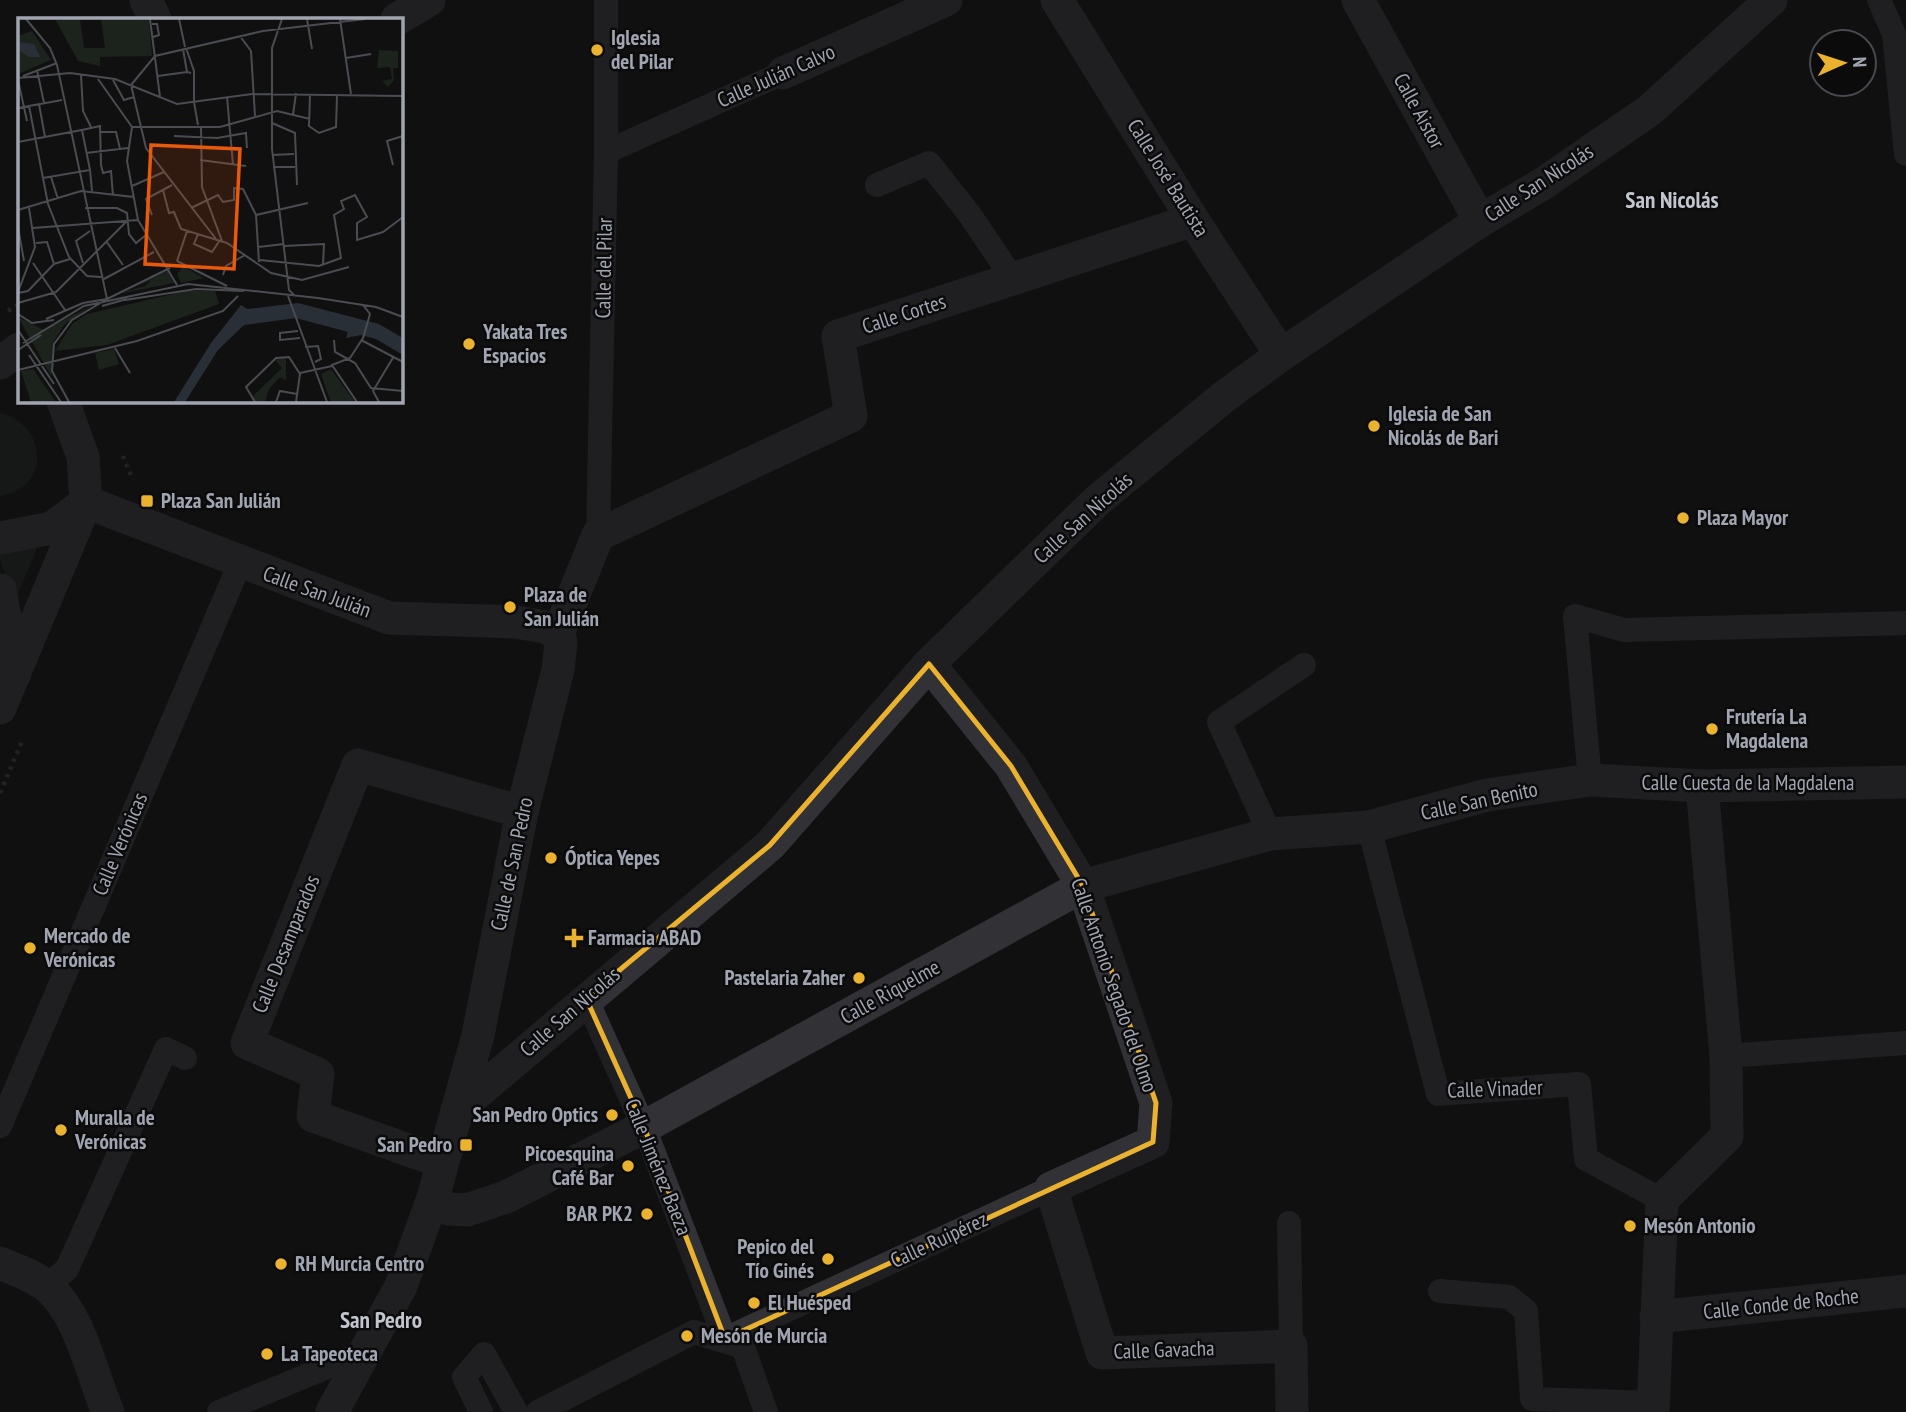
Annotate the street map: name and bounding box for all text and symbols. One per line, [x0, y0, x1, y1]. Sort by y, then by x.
inset map [18, 18, 402, 402]
place label: Iglesia del Pilar [611, 24, 674, 75]
north arrow [1808, 28, 1878, 98]
street label: Calle Julián Calvo [713, 38, 839, 114]
marker: Iglesia del Pilar [589, 42, 605, 58]
text: N [1848, 56, 1872, 68]
street label: Calle Aistor [1388, 68, 1451, 153]
street label: Calle José Bautista [1121, 114, 1215, 242]
street label: Calle San Nicolás [1479, 137, 1598, 228]
district label: San Nicolás [1625, 185, 1719, 214]
street label: Calle del Pilar [589, 217, 618, 319]
street label: Calle Cortes [859, 287, 949, 340]
place label: Yakata Tres Espacios [482, 318, 567, 369]
marker: Yakata Tres Espacios [461, 336, 477, 352]
place label: Iglesia de San Nicolás de Bari [1388, 400, 1498, 451]
marker: Iglesia de San Nicolás de Bari [1366, 418, 1382, 434]
street label: Calle San Nicolás [1027, 466, 1138, 569]
place label: Plaza San Julián [161, 487, 281, 514]
marker: Plaza San Julián [139, 493, 155, 509]
place label: Plaza Mayor [1697, 504, 1789, 531]
marker: Plaza Mayor [1675, 510, 1691, 526]
street label: Calle San Julián [259, 560, 375, 624]
place label: Plaza de San Julián [524, 581, 599, 632]
marker: Plaza de San Julián [502, 599, 518, 615]
place label: Frutería La Magdalena [1726, 703, 1808, 754]
marker: Frutería La Magdalena [1704, 721, 1720, 737]
street label: Calle Cuesta de la Magdalena [1641, 769, 1855, 796]
street label: Calle San Benito [1418, 775, 1540, 826]
street label: Calle Verónicas [86, 788, 153, 899]
street label: Calle de San Pedro [484, 795, 539, 933]
place label: Óptica Yepes [565, 844, 660, 871]
marker: Óptica Yepes [543, 850, 559, 866]
street label: Calle Desamparados [246, 871, 325, 1017]
street label: Calle Antonio Segado del Olmo [1065, 874, 1164, 1096]
place label: Mercado de Verónicas [43, 922, 130, 973]
place label: Farmacia ABAD [588, 924, 701, 951]
marker: Farmacia ABAD [566, 930, 582, 946]
marker: Mercado de Verónicas [22, 940, 38, 956]
street label: Calle Riquelme [835, 953, 944, 1030]
street label: Calle San Nicolás [514, 961, 625, 1063]
place label: Pastelaria Zaher [724, 964, 846, 991]
marker: Pastelaria Zaher [851, 970, 867, 986]
street label: Calle Vinader [1447, 1073, 1543, 1104]
street label: Calle Jiménez Baeza [619, 1095, 698, 1239]
place label: San Pedro Optics [473, 1101, 598, 1128]
place label: Muralla de Verónicas [74, 1104, 155, 1155]
marker: San Pedro Optics [604, 1107, 620, 1123]
marker: Muralla de Verónicas [53, 1122, 69, 1138]
place label: San Pedro [377, 1131, 452, 1158]
marker: San Pedro [458, 1137, 474, 1153]
place label: Picoesquina Café Bar [525, 1140, 615, 1191]
marker: Picoesquina Café Bar [620, 1158, 636, 1174]
place label: BAR PK2 [566, 1200, 633, 1227]
street label: Calle Ruipérez [886, 1205, 992, 1274]
marker: BAR PK2 [639, 1206, 655, 1222]
place label: Mesón Antonio [1644, 1212, 1756, 1239]
marker: Mesón Antonio [1622, 1218, 1638, 1234]
place label: Pepico del Tío Ginés [737, 1233, 815, 1284]
place label: RH Murcia Centro [295, 1250, 424, 1277]
marker: Pepico del Tío Ginés [820, 1251, 836, 1267]
marker: RH Murcia Centro [273, 1256, 289, 1272]
street label: Calle Conde de Roche [1702, 1282, 1860, 1325]
place label: El Huésped [768, 1289, 851, 1316]
marker: El Huésped [746, 1295, 762, 1311]
district label: San Pedro [340, 1305, 422, 1334]
place label: Mesón de Murcia [701, 1322, 828, 1349]
marker: Mesón de Murcia [679, 1328, 695, 1344]
street label: Calle Gavacha [1113, 1334, 1215, 1365]
place label: La Tapeoteca [281, 1340, 378, 1367]
marker: La Tapeoteca [259, 1346, 275, 1362]

